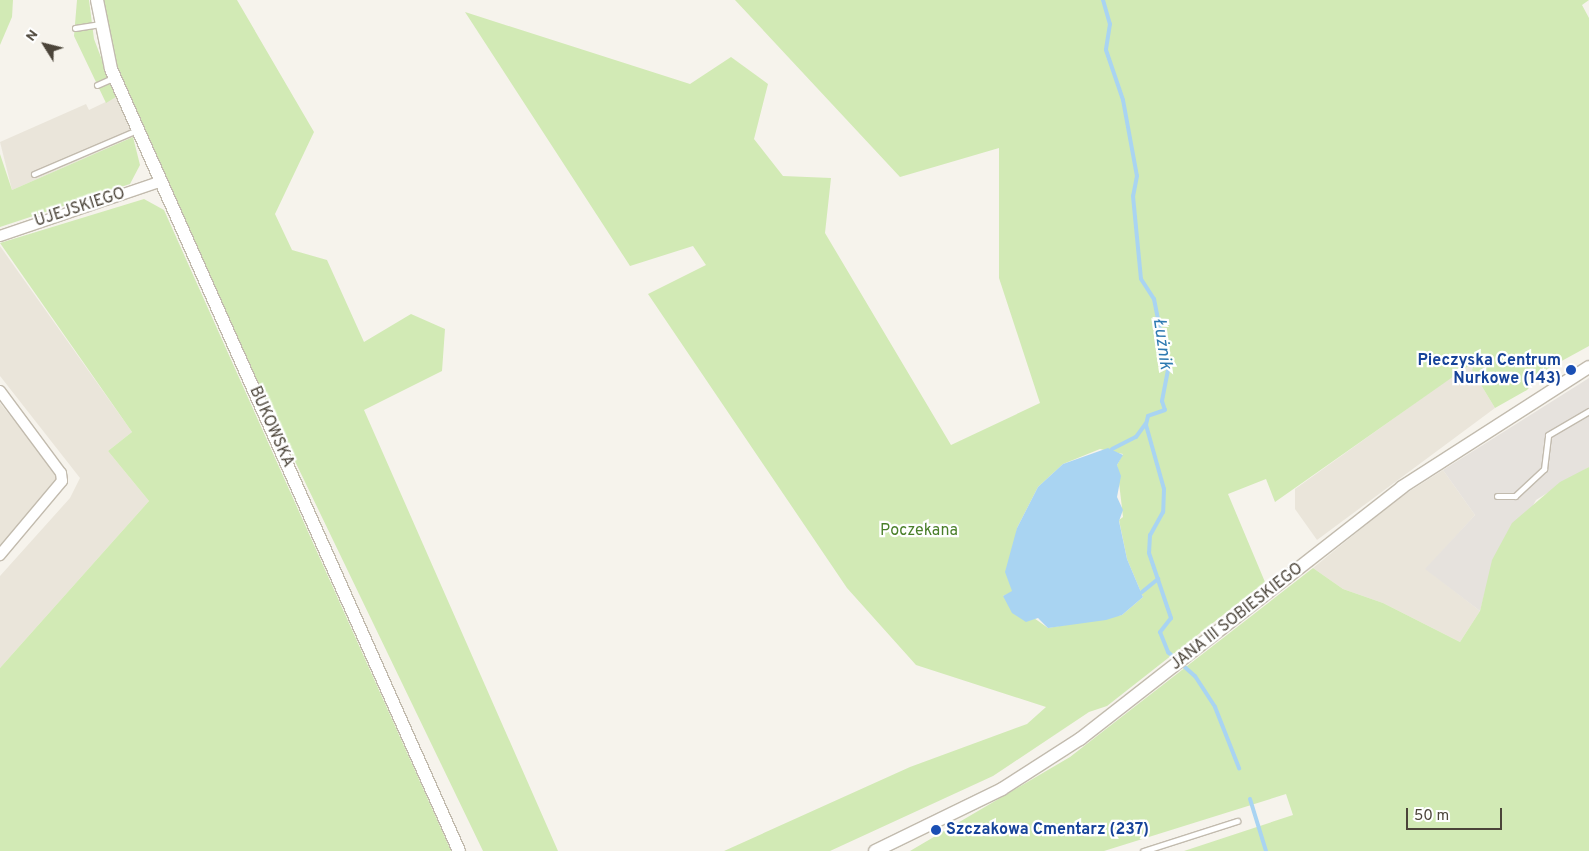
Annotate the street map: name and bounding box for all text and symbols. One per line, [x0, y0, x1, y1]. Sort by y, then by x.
north arrow [20, 20, 70, 70]
text: N [23, 27, 42, 45]
street label: UJEJSKIEGO [32, 184, 128, 232]
water label: Łużnik [1147, 317, 1175, 371]
place label: Pieczyska Centrum Nurkowe (143) [1418, 351, 1561, 389]
marker: Pieczyska Centrum Nurkowe (143) [1565, 364, 1577, 376]
street label: BUKOWSKA [245, 384, 297, 470]
park label: Poczekana [880, 521, 958, 541]
street label: JANA III SOBIESKIEGO [1167, 559, 1307, 675]
scale bar [1409, 798, 1505, 830]
text: 50 m [1414, 807, 1449, 826]
place label: Szczakowa Cmentarz (237) [946, 820, 1149, 840]
marker: Szczakowa Cmentarz (237) [930, 824, 942, 836]

